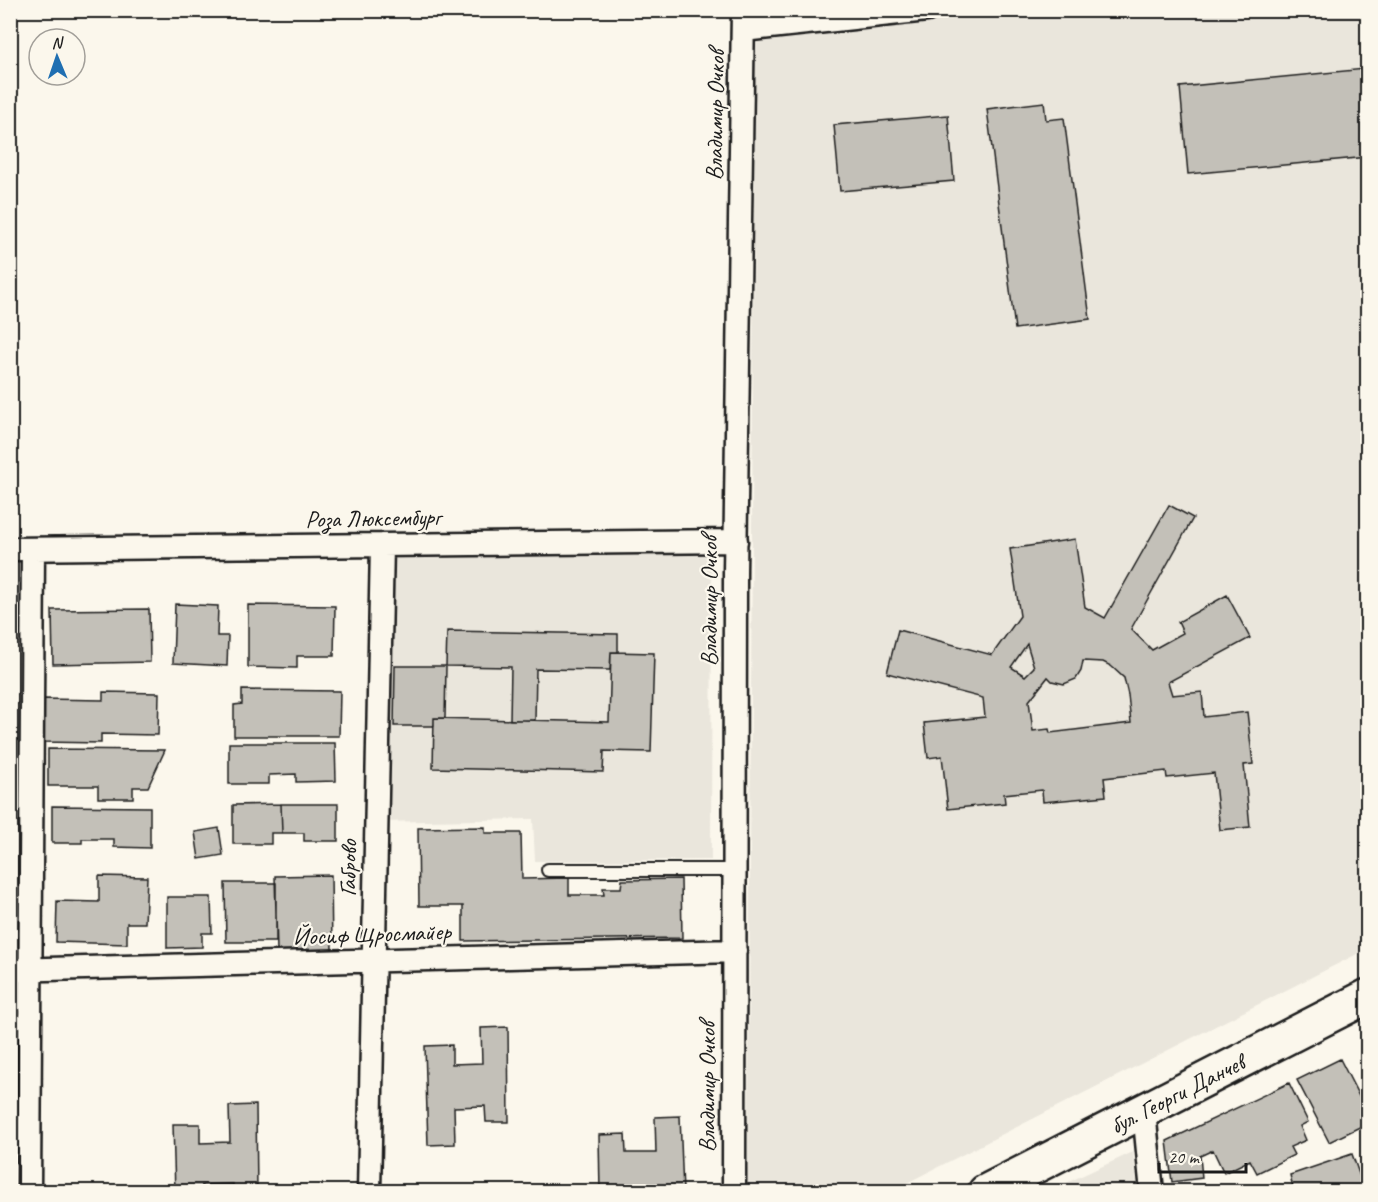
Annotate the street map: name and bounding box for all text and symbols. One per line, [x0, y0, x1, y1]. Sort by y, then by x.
north arrow [27, 27, 87, 87]
text: N [51, 33, 65, 53]
street label: Владимир Очков [699, 44, 731, 181]
street label: Роза Люксембург [305, 502, 444, 535]
street label: Владимир Очков [694, 530, 724, 666]
street label: Габрово [333, 838, 364, 897]
street label: Йосиф Щросмайер [292, 916, 453, 952]
street label: Владимир Очков [692, 1016, 722, 1152]
street label: бул. Георги Данчев [1105, 1045, 1253, 1141]
scale bar [1159, 1136, 1246, 1174]
text: 20 m [1168, 1146, 1201, 1168]

